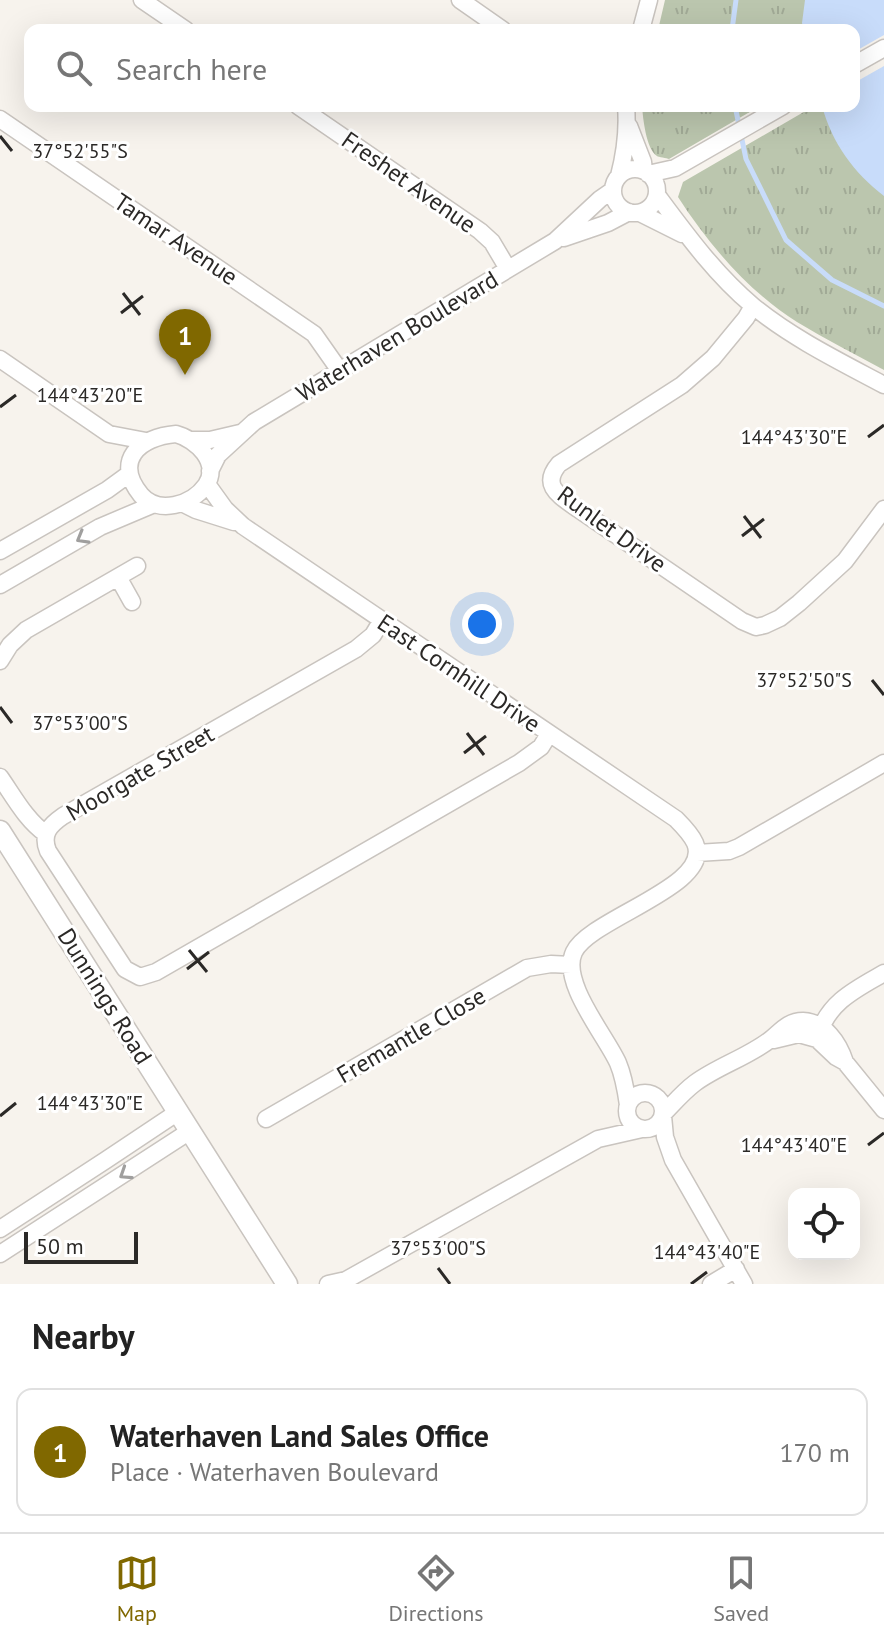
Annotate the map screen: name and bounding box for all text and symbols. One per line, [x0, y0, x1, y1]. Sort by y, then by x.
search box [24, 24, 860, 112]
icon: search [52, 46, 96, 90]
text: Search here [116, 49, 267, 88]
street label: Freshet Avenue [336, 124, 482, 240]
text: 37°52'55"S [32, 138, 128, 164]
street label: Tamar Avenue [108, 186, 244, 292]
street label: Waterhaven Boulevard [290, 263, 504, 409]
pin: 1 [159, 309, 211, 375]
text: 144°43'20"E [37, 382, 143, 408]
text: 144°43'30"E [741, 424, 847, 450]
street label: Runlet Drive [551, 479, 673, 579]
one-way arrow [76, 528, 91, 544]
your location [462, 604, 502, 644]
street label: East Cornhill Drive [371, 607, 547, 739]
text: 37°52'50"S [756, 667, 852, 693]
text: 37°53'00"S [32, 710, 128, 736]
street label: Moorgate Street [61, 718, 219, 828]
street label: Dunnings Road [51, 922, 159, 1070]
street label: Fremantle Close [331, 980, 491, 1090]
text: 144°43'30"E [37, 1090, 143, 1116]
text: 144°43'40"E [741, 1132, 847, 1158]
one-way arrow [119, 1164, 133, 1179]
map controls [788, 1188, 860, 1260]
button: locate [788, 1188, 860, 1260]
scale bar [24, 1228, 138, 1264]
text: 50 m [36, 1232, 84, 1260]
text: 37°53'00"S [390, 1235, 486, 1261]
text: 144°43'40"E [654, 1239, 760, 1265]
text: Nearby [32, 1314, 134, 1358]
text: Waterhaven Land Sales Office [110, 1416, 489, 1455]
text: 1 [53, 1436, 67, 1469]
text: 170 m [779, 1436, 850, 1469]
text: Place · Waterhaven Boulevard [110, 1455, 439, 1488]
tab: Map [115, 1551, 159, 1627]
tab: Directions [388, 1551, 484, 1627]
tab: Saved [713, 1551, 769, 1627]

